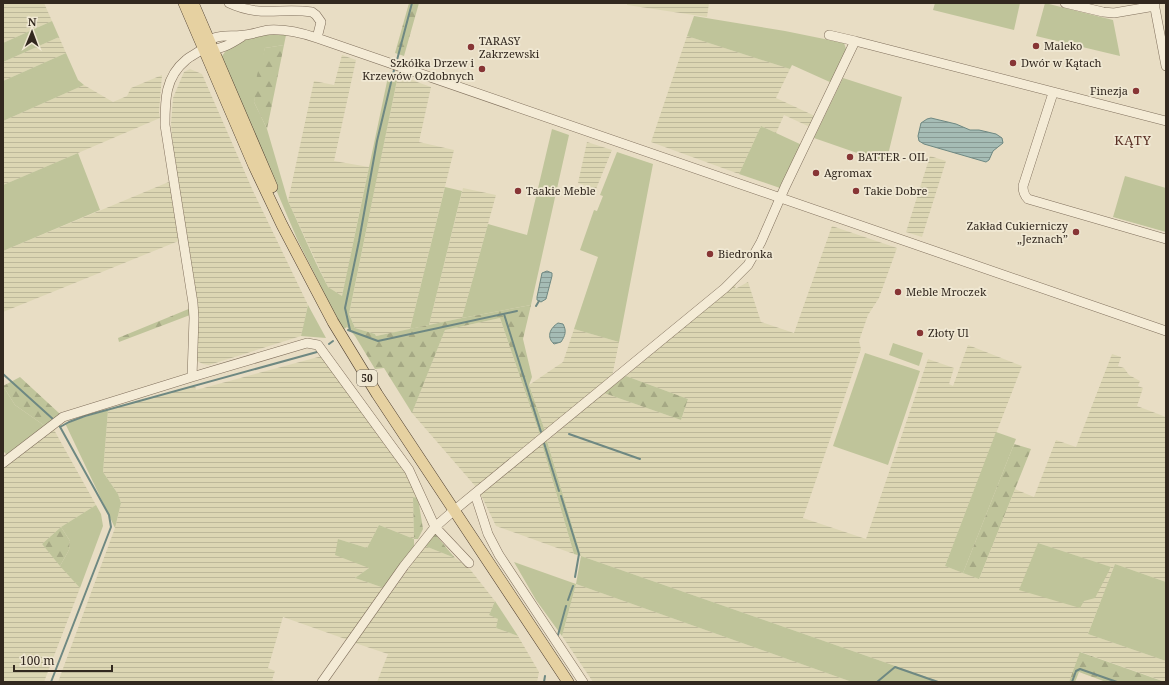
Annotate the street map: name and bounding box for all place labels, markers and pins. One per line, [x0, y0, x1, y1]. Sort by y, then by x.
place label: TARASY Zakrzewski [479, 33, 540, 61]
place label: Maleko [1044, 38, 1082, 53]
marker: Maleko [1031, 41, 1041, 51]
marker: TARASY Zakrzewski [466, 42, 476, 52]
place label: Szkółka Drzew i Krzewów Ozdobnych [362, 55, 474, 83]
place label: Dwór w Kątach [1021, 55, 1102, 70]
marker: Dwór w Kątach [1008, 58, 1018, 68]
marker: Szkółka Drzew i Krzewów Ozdobnych [477, 64, 487, 74]
place label: Finezja [1090, 83, 1128, 98]
marker: Finezja [1131, 86, 1141, 96]
place label: BATTER - OIL [858, 149, 928, 164]
marker: BATTER - OIL [845, 152, 855, 162]
place label: Agromax [824, 165, 873, 180]
marker: Agromax [811, 168, 821, 178]
place label: Taakie Meble [526, 183, 596, 198]
place label: Takie Dobre [864, 183, 928, 198]
marker: Taakie Meble [513, 186, 523, 196]
marker: Takie Dobre [851, 186, 861, 196]
place label: Zakład Cukierniczy „Jeznach” [967, 218, 1069, 246]
marker: Zakład Cukierniczy „Jeznach” [1071, 227, 1081, 237]
place label: Biedronka [718, 246, 773, 261]
marker: Biedronka [705, 249, 715, 259]
place label: Meble Mroczek [906, 284, 987, 299]
marker: Meble Mroczek [893, 287, 903, 297]
place label: Złoty Ul [928, 325, 969, 340]
marker: Złoty Ul [915, 328, 925, 338]

